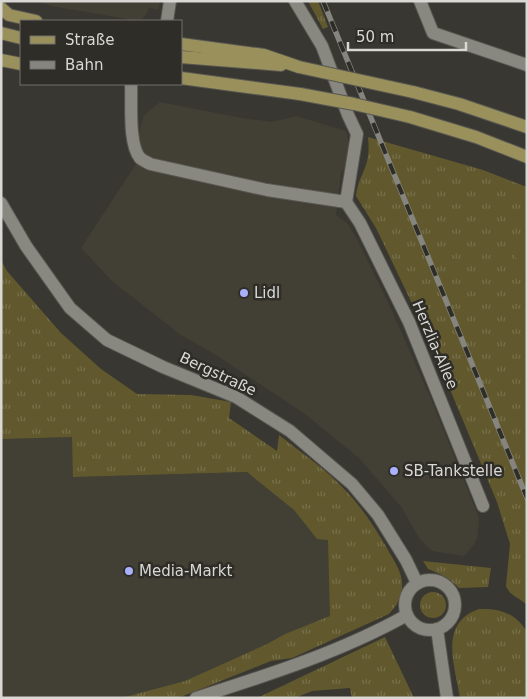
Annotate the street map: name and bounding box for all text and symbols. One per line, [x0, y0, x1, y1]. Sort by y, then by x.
legend [20, 20, 182, 85]
scale bar [348, 20, 466, 52]
text: 50 m [356, 28, 394, 46]
text: Straße [65, 31, 114, 49]
text: Bahn [65, 56, 104, 74]
place label: Lidl [254, 284, 280, 302]
marker: Lidl [238, 287, 250, 299]
street label: Herzlia-Allee [408, 298, 462, 392]
street label: Bergstraße [177, 348, 259, 400]
place label: SB-Tankstelle [404, 462, 502, 480]
marker: SB-Tankstelle [388, 465, 400, 477]
place label: Media-Markt [139, 562, 232, 580]
marker: Media-Markt [123, 565, 135, 577]

